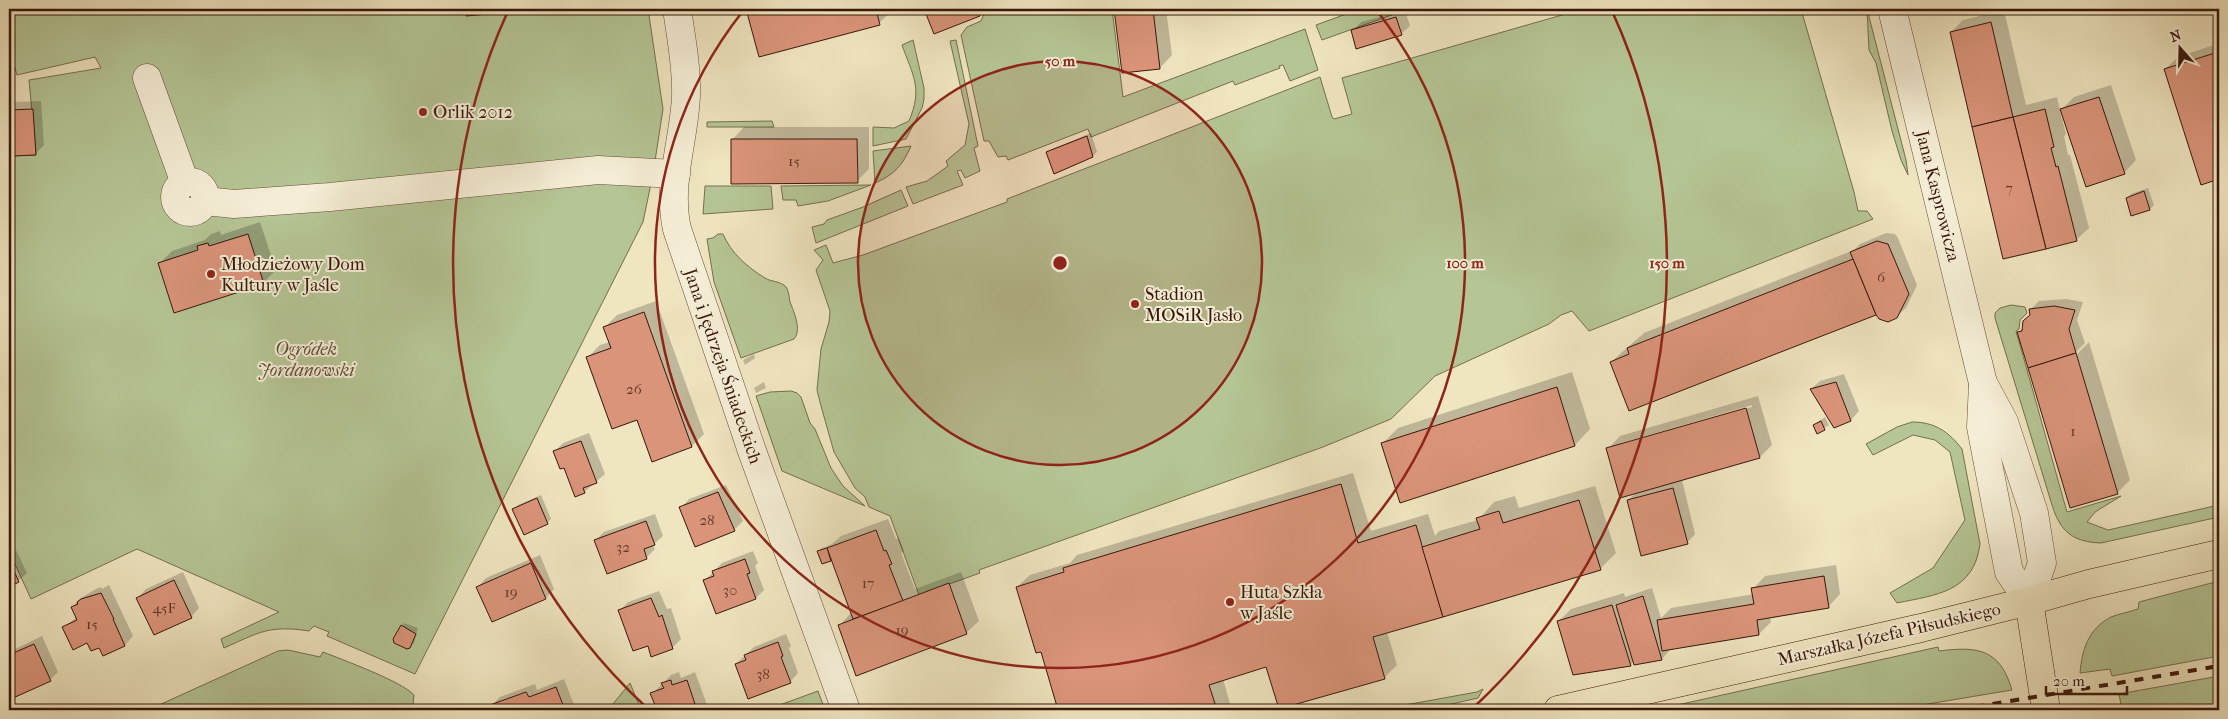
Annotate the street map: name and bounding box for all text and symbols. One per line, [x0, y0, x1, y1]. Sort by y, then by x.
north arrow [2156, 22, 2206, 72]
text: N [2168, 26, 2184, 46]
text: 50 m [1045, 52, 1076, 70]
place label: Orlik 2012 [433, 102, 513, 123]
marker: Orlik 2012 [417, 106, 429, 118]
street label: Jana Kasprowicza [1911, 126, 1964, 265]
house number: 15 [788, 152, 800, 170]
house number: 7 [2005, 179, 2013, 197]
place label: Młodzieżowy Dom Kultury w Jaśle [221, 254, 365, 296]
centre of rings [1051, 254, 1069, 272]
text: 100 m [1446, 254, 1484, 272]
text: 150 m [1649, 254, 1685, 272]
street label: Jana i Jędrzeja Śniadeckich [679, 263, 767, 467]
marker: Młodzieżowy Dom Kultury w Jaśle [205, 268, 217, 280]
house number: 6 [1877, 268, 1886, 286]
place label: Stadion MOSiR Jasło [1145, 284, 1242, 326]
marker: Stadion MOSiR Jasło [1129, 298, 1141, 310]
park label: Ogródek Jordanowski [258, 339, 356, 381]
house number: 26 [626, 380, 643, 398]
house number: 1 [2070, 422, 2076, 440]
house number: 28 [699, 511, 715, 529]
house number: 32 [616, 538, 630, 556]
house number: 17 [862, 574, 874, 592]
house number: 30 [723, 581, 737, 599]
place label: Huta Szkła w Jaśle [1239, 582, 1323, 624]
house number: 19 [504, 583, 518, 601]
marker: Huta Szkła w Jaśle [1224, 596, 1236, 608]
house number: 45F [153, 599, 176, 617]
street label: Marszałka Józefa Piłsudskiego [1775, 599, 2003, 670]
house number: 15 [86, 615, 98, 633]
house number: 19 [895, 621, 909, 639]
scale bar [2046, 664, 2127, 696]
house number: 38 [756, 665, 770, 683]
text: 20 m [2053, 672, 2085, 690]

